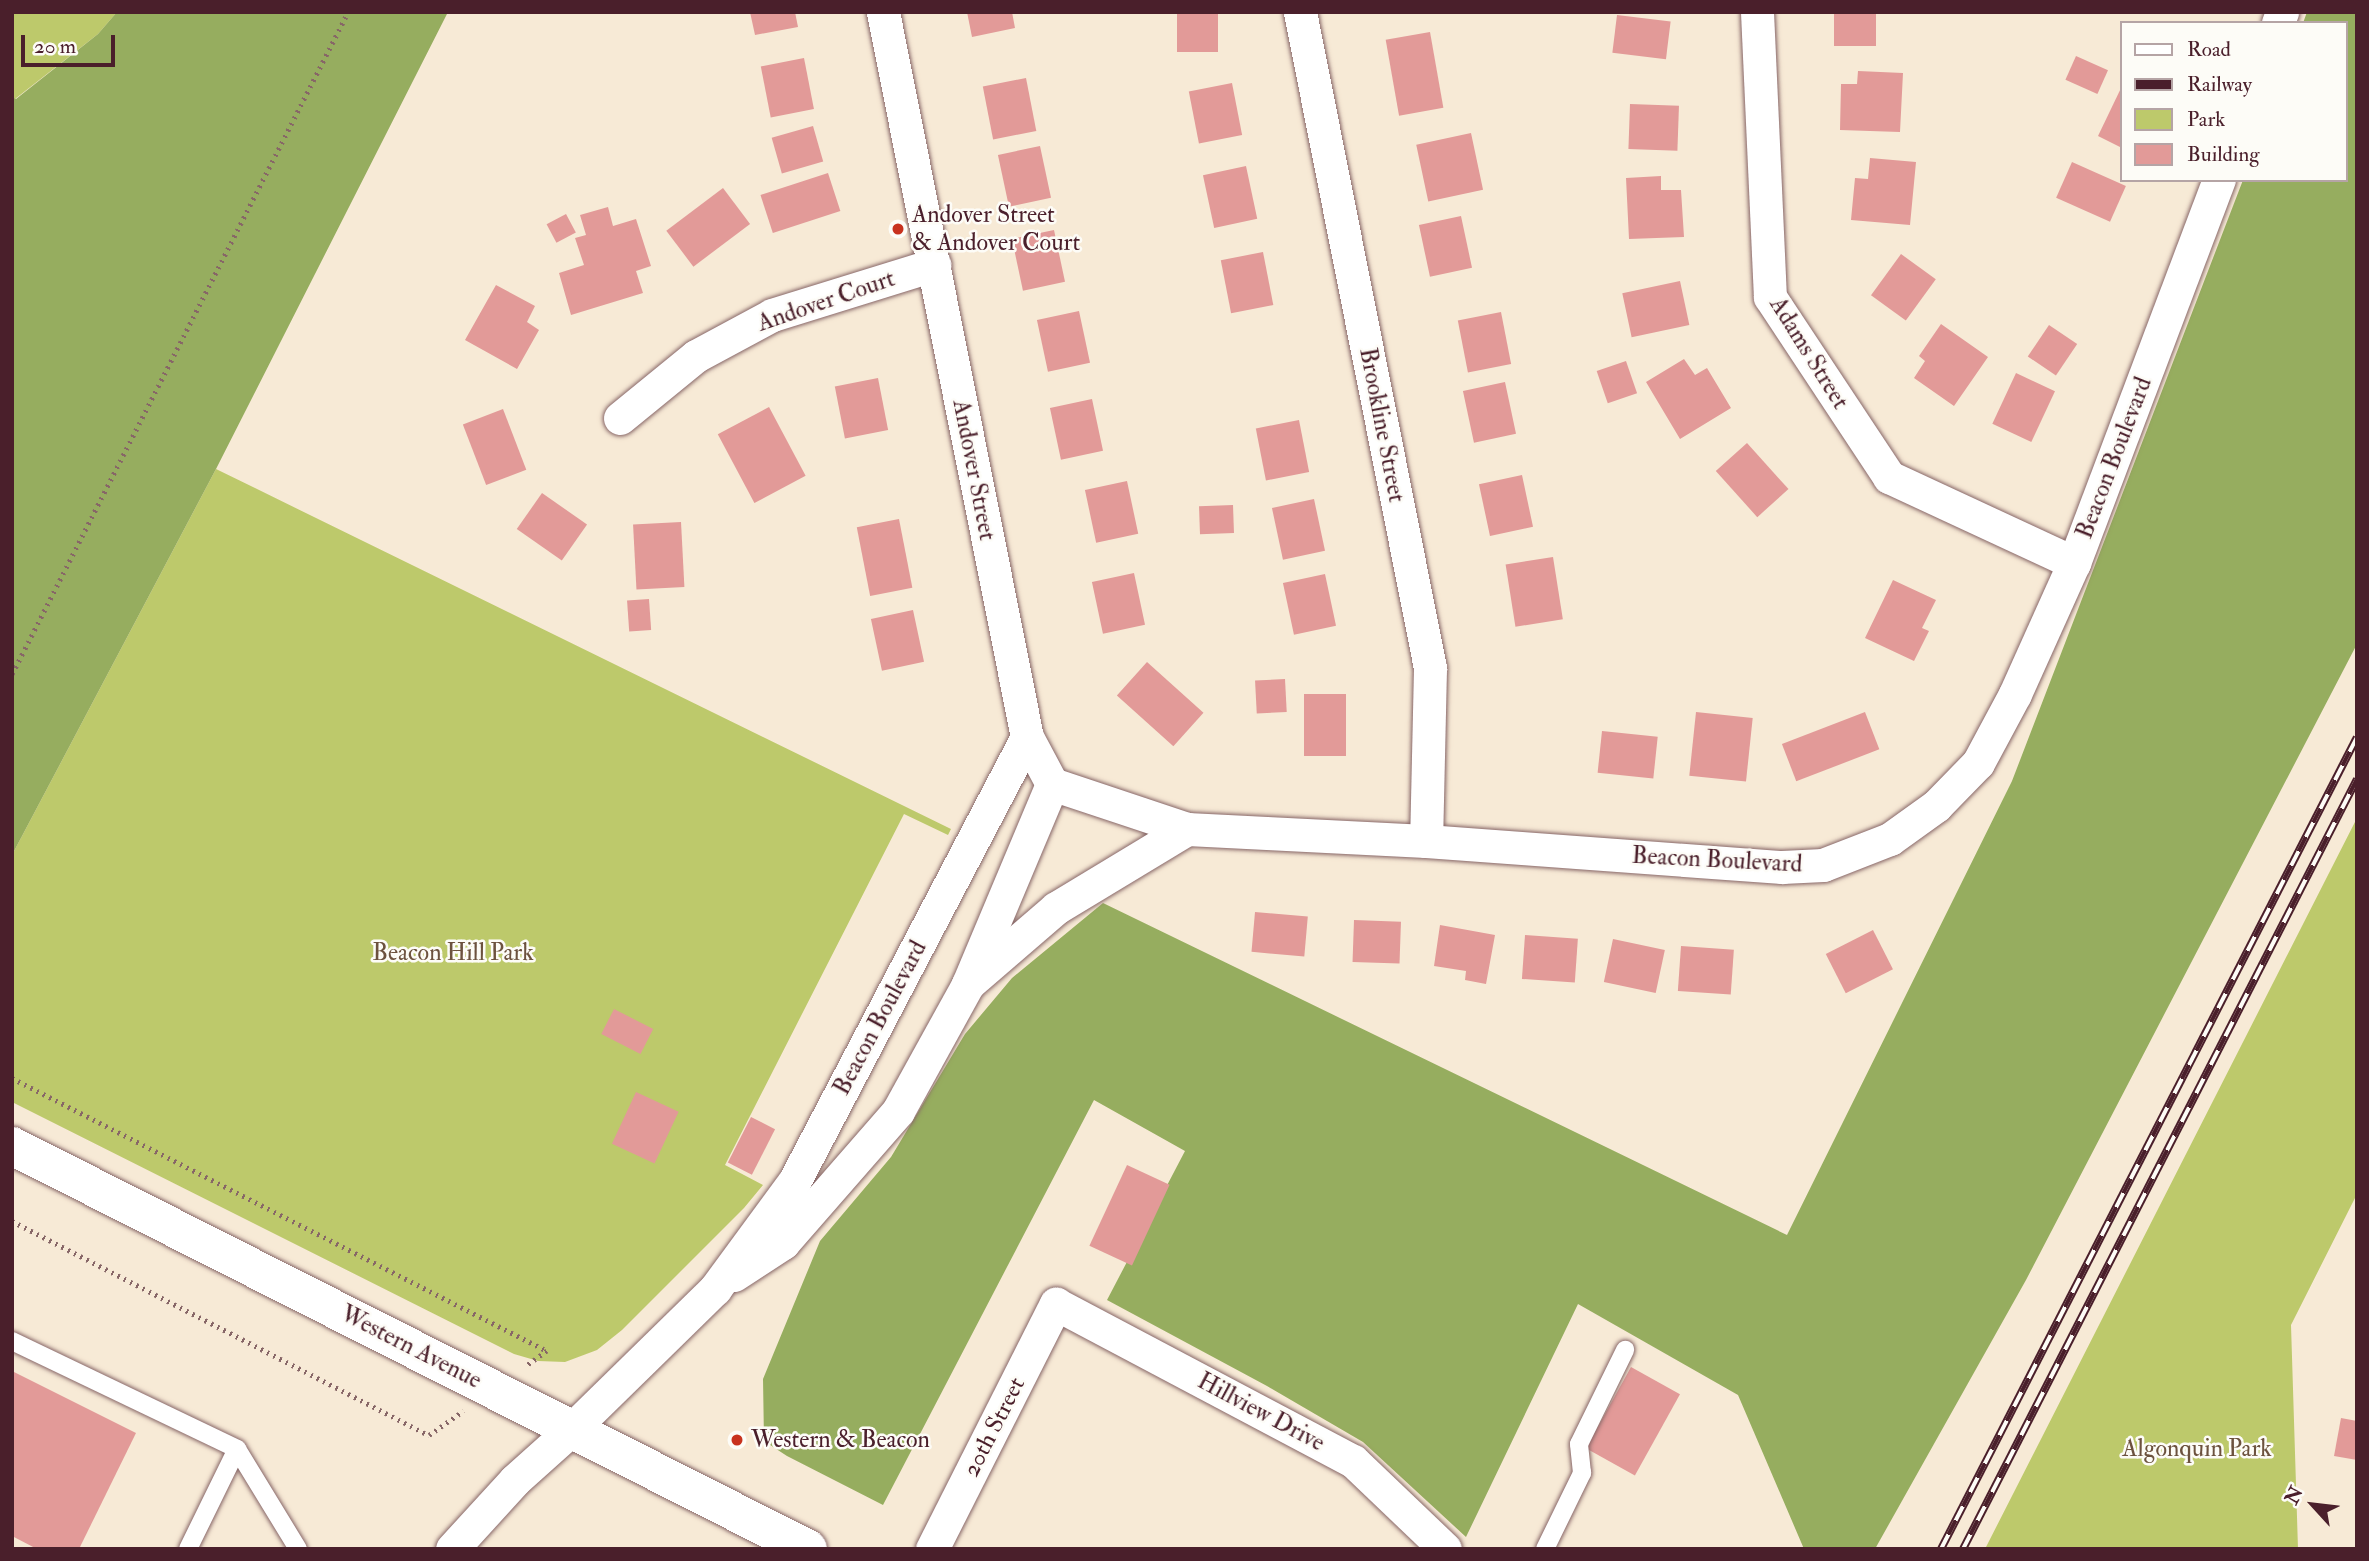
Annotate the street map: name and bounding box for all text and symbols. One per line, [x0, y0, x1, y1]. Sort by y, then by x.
scale bar [24, 21, 119, 65]
legend [2120, 21, 2348, 182]
text: 20 m [34, 33, 76, 60]
text: Road [2187, 36, 2231, 63]
text: Railway [2187, 71, 2252, 98]
text: Park [2187, 106, 2225, 133]
text: Building [2187, 141, 2260, 168]
place label: Andover Street & Andover Court [912, 201, 1080, 257]
marker: Andover Street & Andover Court [890, 221, 906, 237]
street label: Andover Court [754, 264, 898, 338]
street label: Adams Street [1763, 292, 1855, 414]
street label: Brookline Street [1353, 345, 1411, 505]
street label: Beacon Boulevard [2070, 373, 2158, 543]
street label: Andover Street [946, 397, 1002, 543]
street label: Beacon Boulevard [1631, 841, 1803, 879]
street label: Beacon Boulevard [827, 936, 933, 1100]
park label: Beacon Hill Park [372, 939, 534, 967]
street label: Western Avenue [336, 1299, 486, 1395]
street label: Hillview Drive [1193, 1366, 1329, 1458]
street label: 20th Street [957, 1372, 1031, 1482]
place label: Western & Beacon [751, 1426, 930, 1454]
marker: Western & Beacon [729, 1432, 745, 1448]
park label: Algonquin Park [2122, 1435, 2272, 1463]
north arrow [2278, 1470, 2348, 1540]
text: N [2280, 1482, 2309, 1509]

